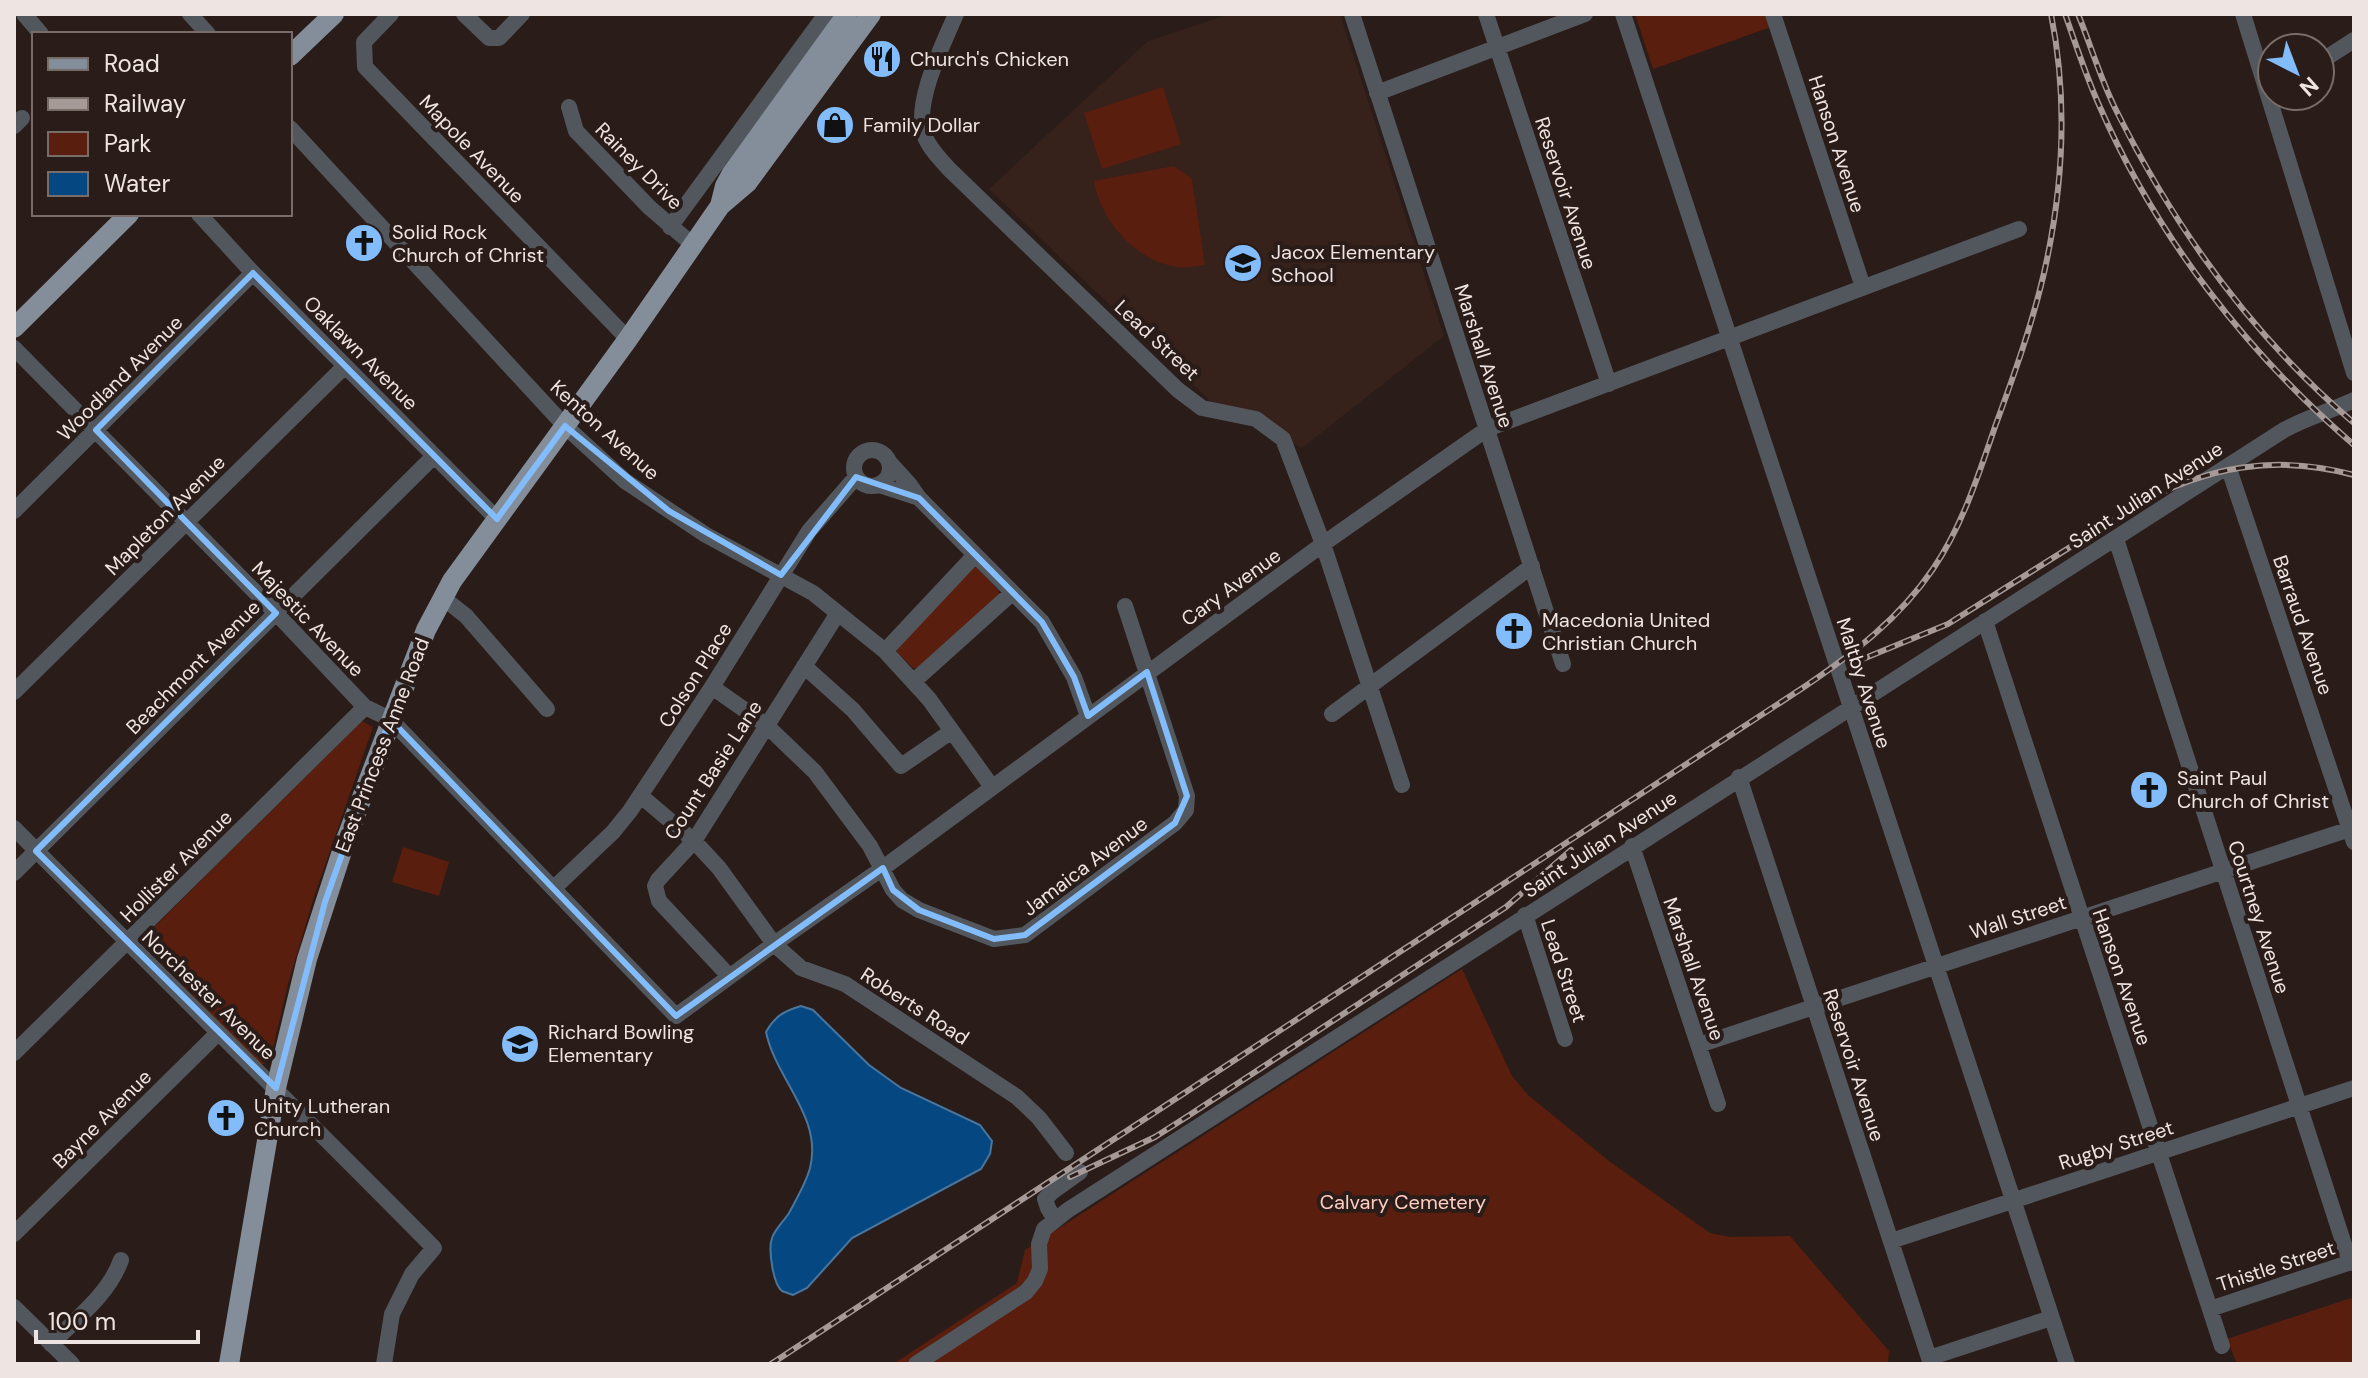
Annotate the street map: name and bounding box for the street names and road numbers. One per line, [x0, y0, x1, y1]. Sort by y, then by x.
street label: Hanson Avenue [1803, 72, 1871, 216]
street label: Mapole Avenue [414, 89, 530, 209]
street label: Reservoir Avenue [1529, 113, 1603, 273]
street label: Rainey Drive [590, 117, 688, 215]
street label: Marshall Avenue [1449, 281, 1519, 431]
street label: Oaklawn Avenue [298, 290, 424, 416]
street label: Lead Street [1109, 294, 1205, 386]
street label: Woodland Avenue [52, 310, 188, 446]
street label: Kenton Avenue [545, 374, 665, 486]
street label: Saint Julian Avenue [2064, 436, 2228, 554]
street label: Mapleton Avenue [99, 449, 231, 581]
street label: Cary Avenue [1176, 542, 1286, 632]
street label: Barraud Avenue [2267, 552, 2339, 698]
street label: Majestic Avenue [246, 556, 370, 682]
street label: Beachmont Avenue [120, 594, 266, 740]
street label: Maltby Avenue [1831, 614, 1897, 752]
street label: Colson Place [652, 618, 738, 732]
street label: East Princess Anne Road [329, 634, 435, 856]
street label: Count Basie Lane [658, 695, 768, 845]
street label: Saint Julian Avenue [1518, 785, 1682, 903]
street label: Hollister Avenue [114, 804, 238, 928]
street label: Jamaica Avenue [1017, 810, 1153, 922]
street label: Courtney Avenue [2222, 837, 2296, 997]
street label: Wall Street [1966, 889, 2070, 945]
street label: Marshall Avenue [1657, 894, 1731, 1044]
street label: Hanson Avenue [2086, 905, 2158, 1049]
street label: Lead Street [1535, 916, 1593, 1026]
street label: Norchester Avenue [137, 924, 281, 1066]
street label: Roberts Road [856, 961, 974, 1051]
street label: Reservoir Avenue [1817, 985, 1891, 1145]
street label: Bayne Avenue [47, 1064, 157, 1174]
street label: Rugby Street [2055, 1114, 2177, 1176]
street label: Thistle Street [2214, 1235, 2339, 1297]

